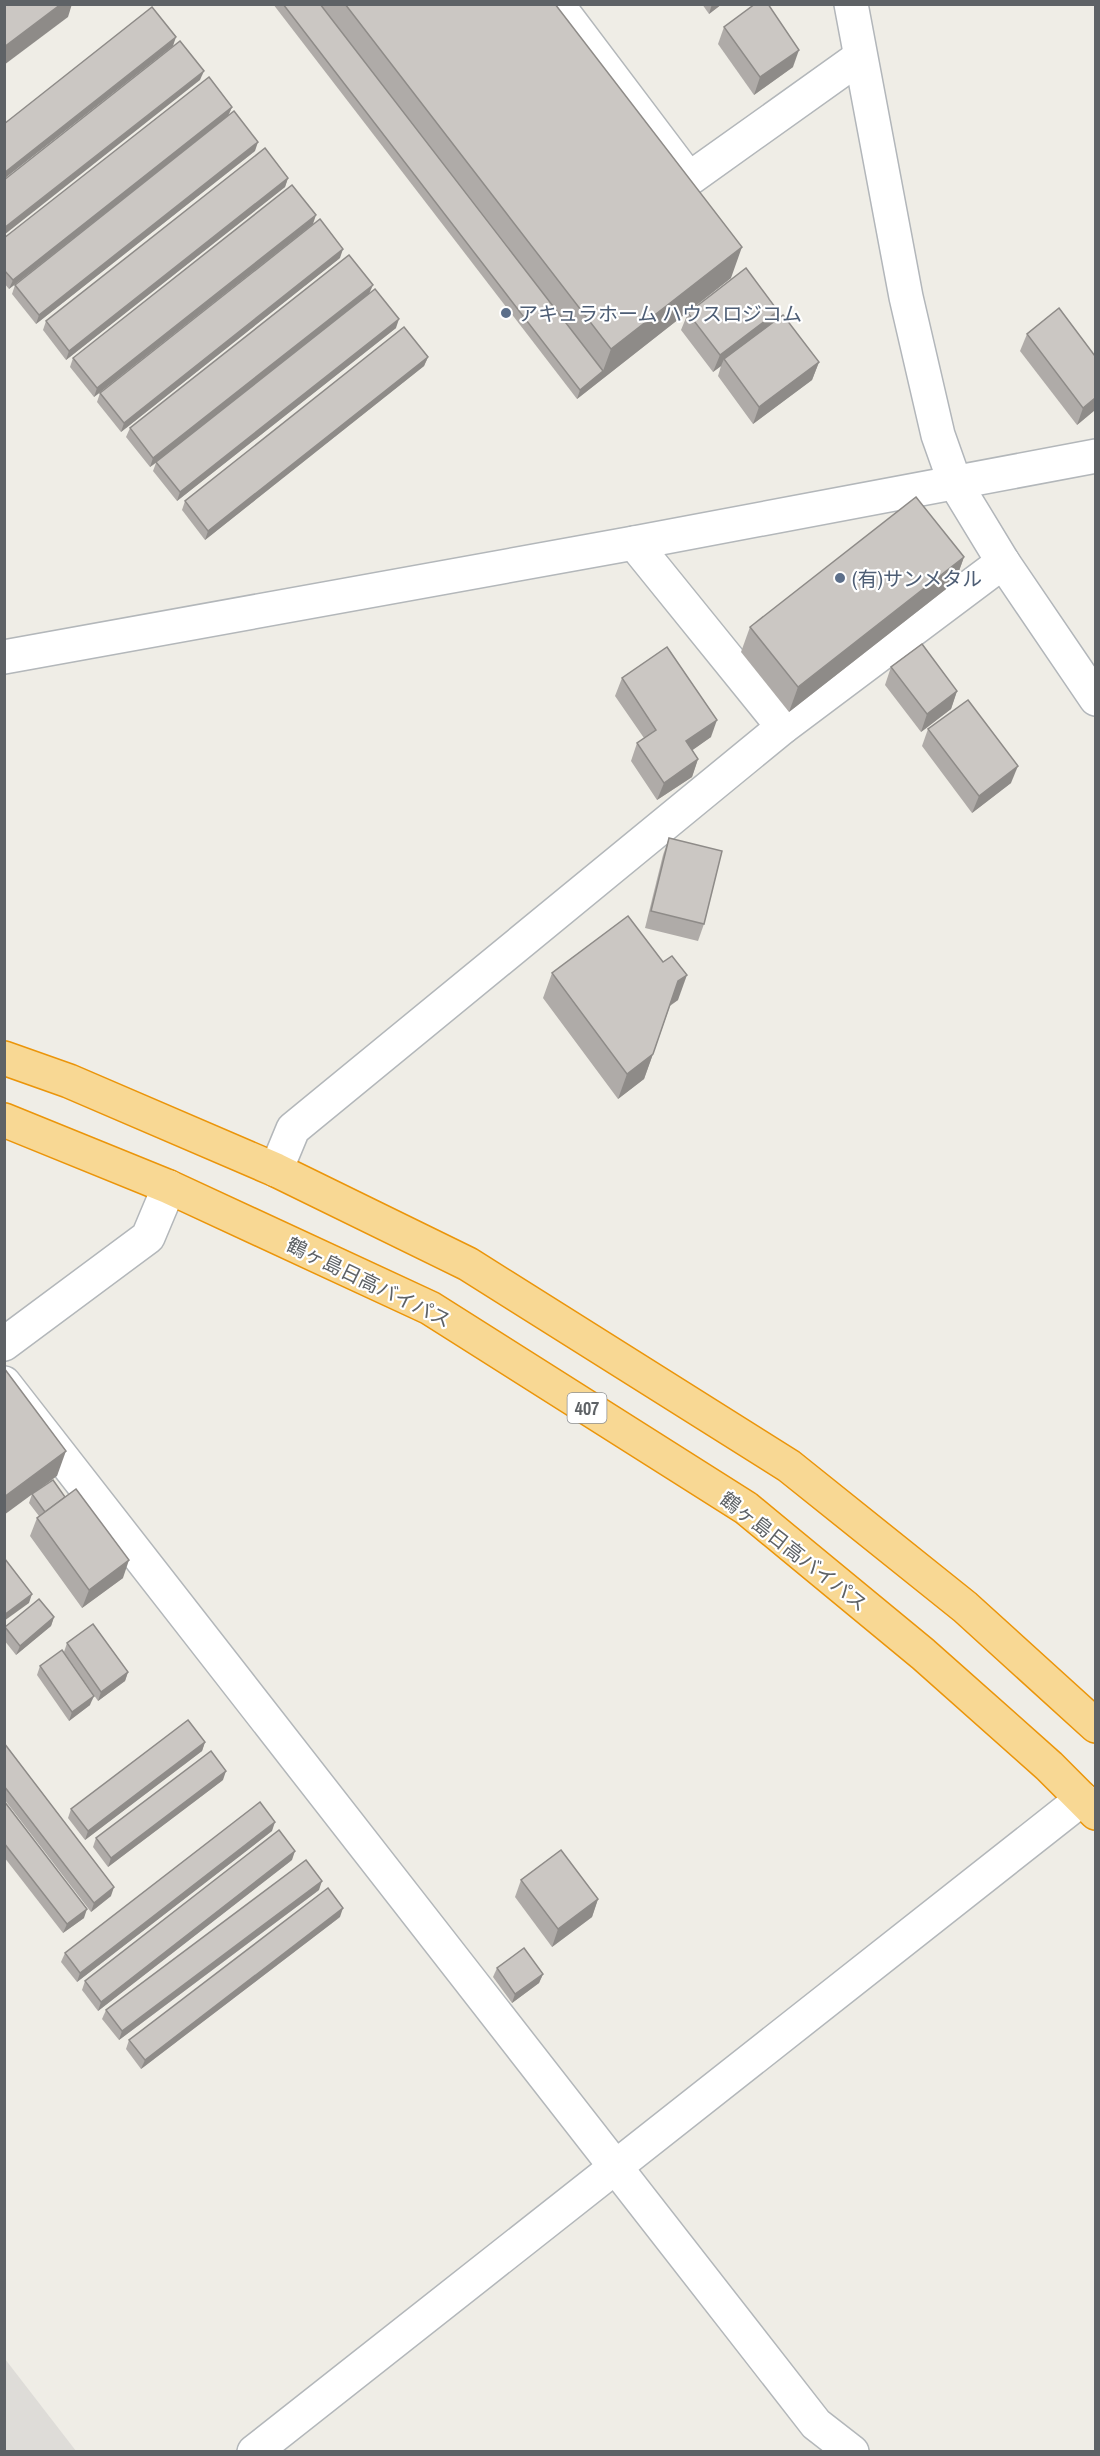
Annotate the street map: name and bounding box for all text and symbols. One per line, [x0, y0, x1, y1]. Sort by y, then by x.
place label: アキュラホーム ハウスロジコム [518, 300, 802, 327]
marker: アキュラホーム ハウスロジコム [499, 306, 513, 320]
place label: (有)サンメタル [852, 565, 982, 592]
marker: (有)サンメタル [833, 571, 847, 585]
street label: 鶴ヶ島日高バイパス [282, 1230, 456, 1334]
road number: 407 [568, 1393, 606, 1423]
street label: 鶴ヶ島日高バイパス [715, 1485, 873, 1617]

